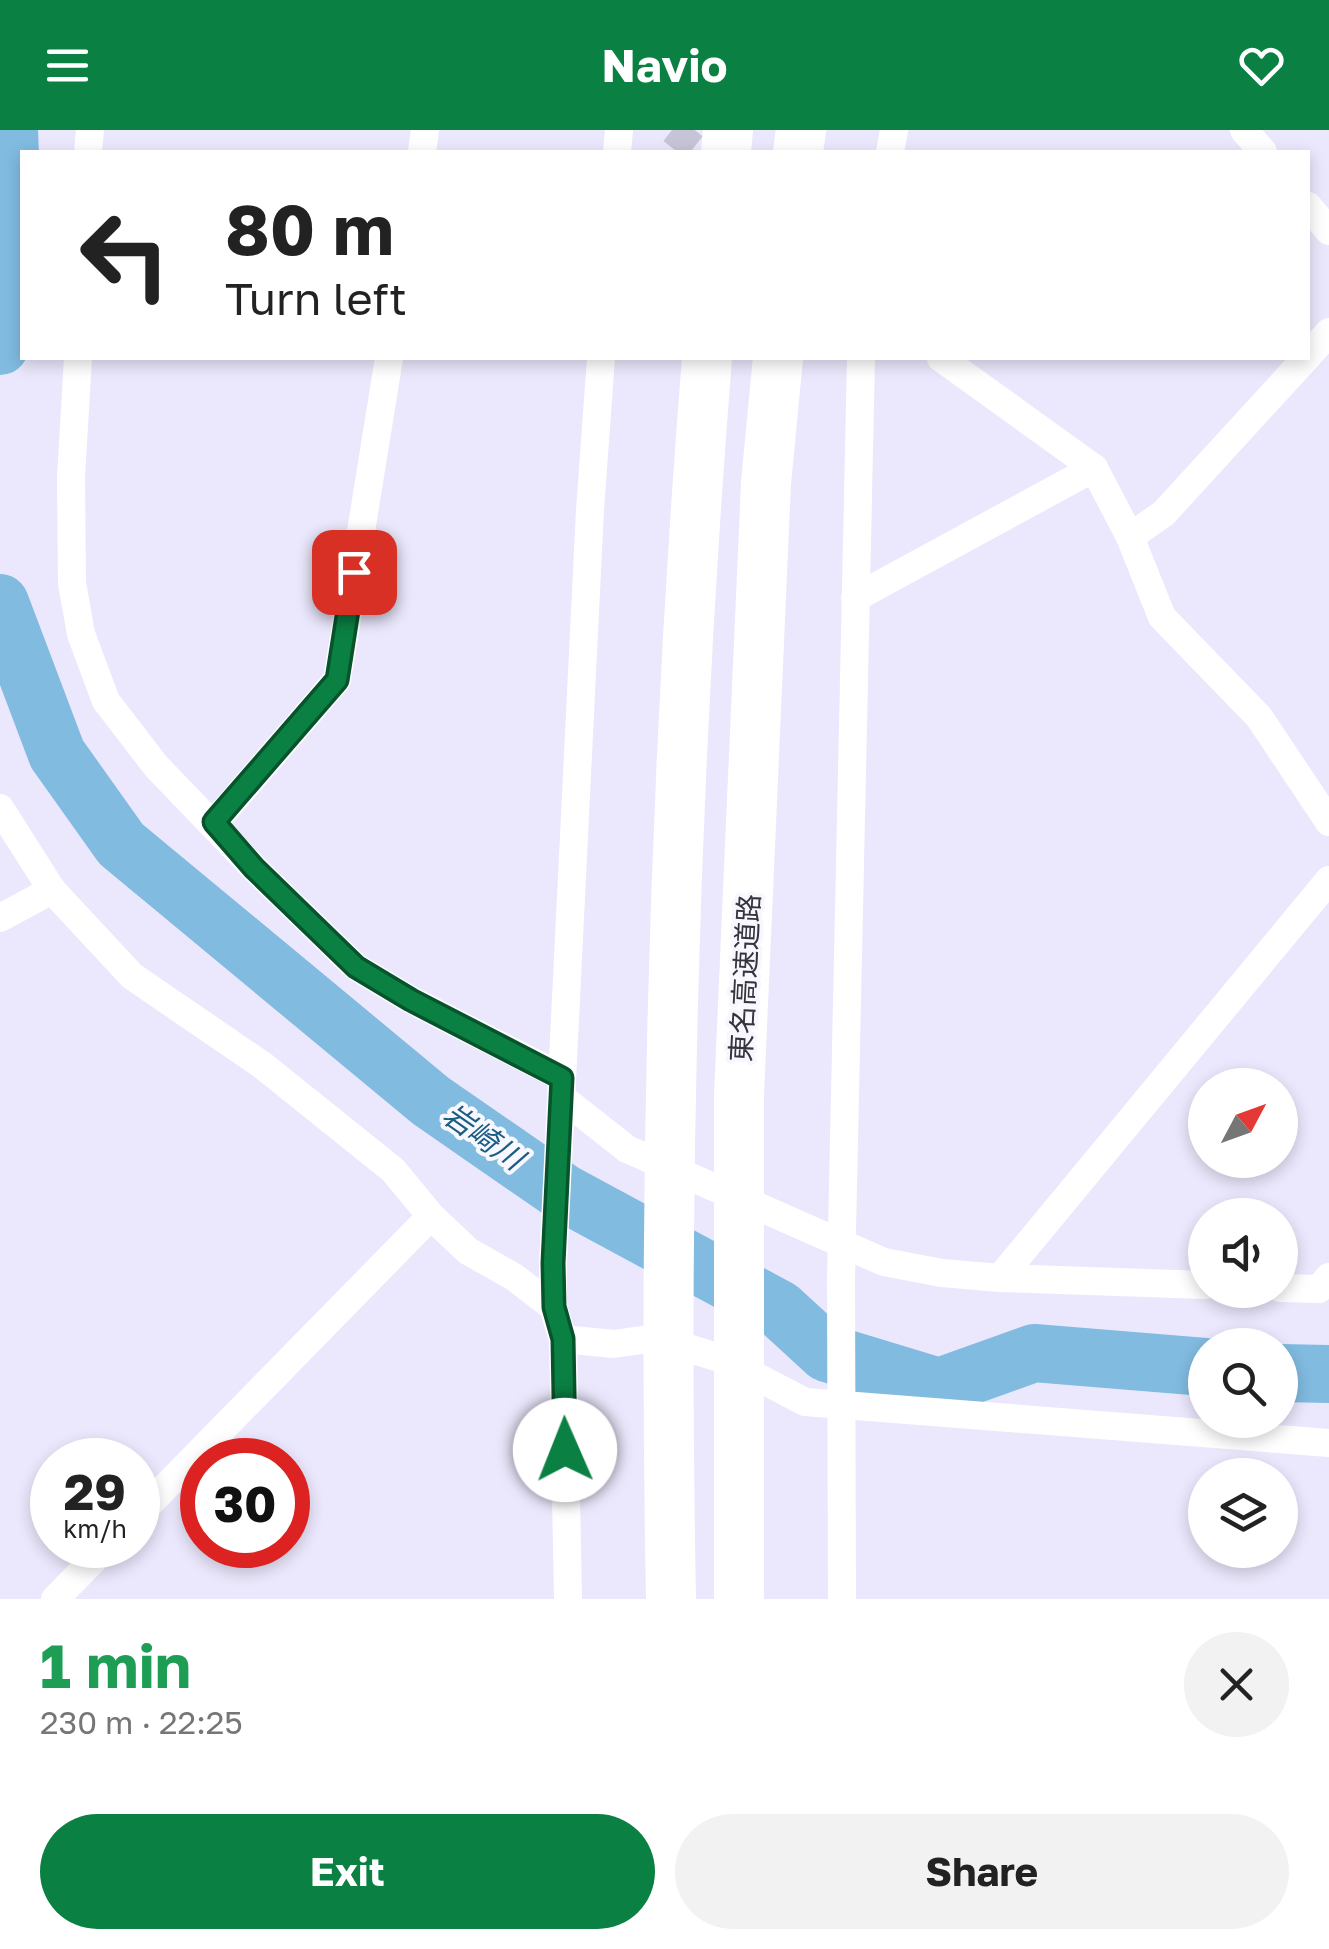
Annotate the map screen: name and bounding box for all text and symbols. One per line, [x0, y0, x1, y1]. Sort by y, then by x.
icon: menu [40, 38, 95, 93]
text: Navio [602, 38, 727, 92]
icon: heart [1234, 38, 1289, 93]
text: 80 m [225, 186, 394, 270]
icon: left [60, 190, 190, 320]
text: Turn left [225, 271, 407, 325]
pin [312, 530, 397, 615]
icon: arrive [327, 545, 382, 600]
street label: 東名高速道路 [724, 893, 765, 1063]
north arrow [1188, 1068, 1298, 1178]
map controls [1188, 1068, 1298, 1568]
water label: 岩崎川 [436, 1096, 533, 1178]
button: sound [1188, 1198, 1298, 1308]
button: search [1188, 1328, 1298, 1438]
position arrow [513, 1398, 617, 1502]
speed limit sign: 30 [180, 1438, 310, 1568]
button: layers [1188, 1458, 1298, 1568]
text: 29 [64, 1461, 126, 1521]
text: km/h [63, 1513, 127, 1544]
text: 1 min [40, 1629, 191, 1701]
button: close [1184, 1632, 1289, 1737]
text: 230 m · 22:25 [40, 1703, 243, 1741]
button: Exit [40, 1814, 655, 1929]
button: Share [675, 1814, 1289, 1929]

